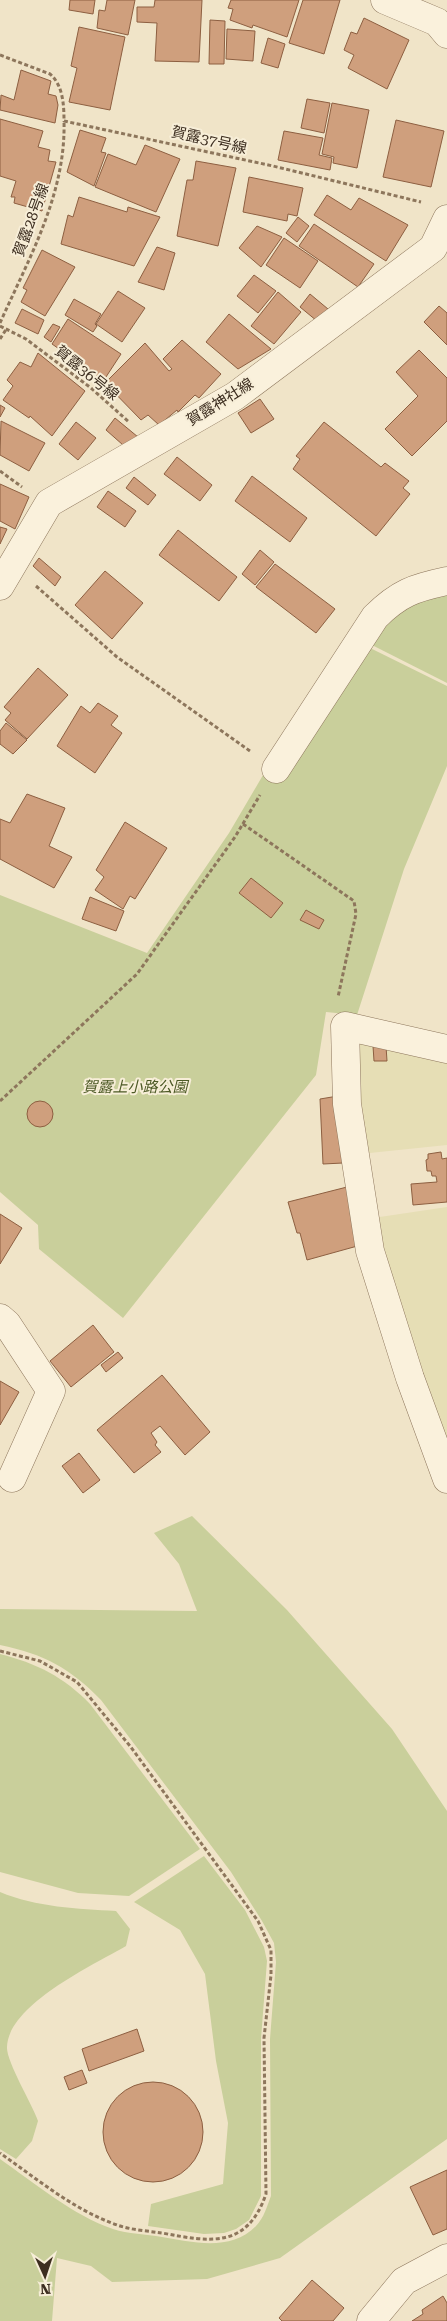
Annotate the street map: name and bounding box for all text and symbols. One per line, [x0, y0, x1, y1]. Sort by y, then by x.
street label: 賀露37号線 [170, 123, 248, 157]
street label: 賀露28号線 [9, 181, 53, 259]
street label: 賀露36号線 [51, 342, 123, 404]
street label: 賀露神社線 [183, 374, 257, 430]
park label: 賀露上小路公園 [82, 1078, 189, 1096]
north arrow [20, 2251, 70, 2301]
text: N [40, 2281, 51, 2297]

